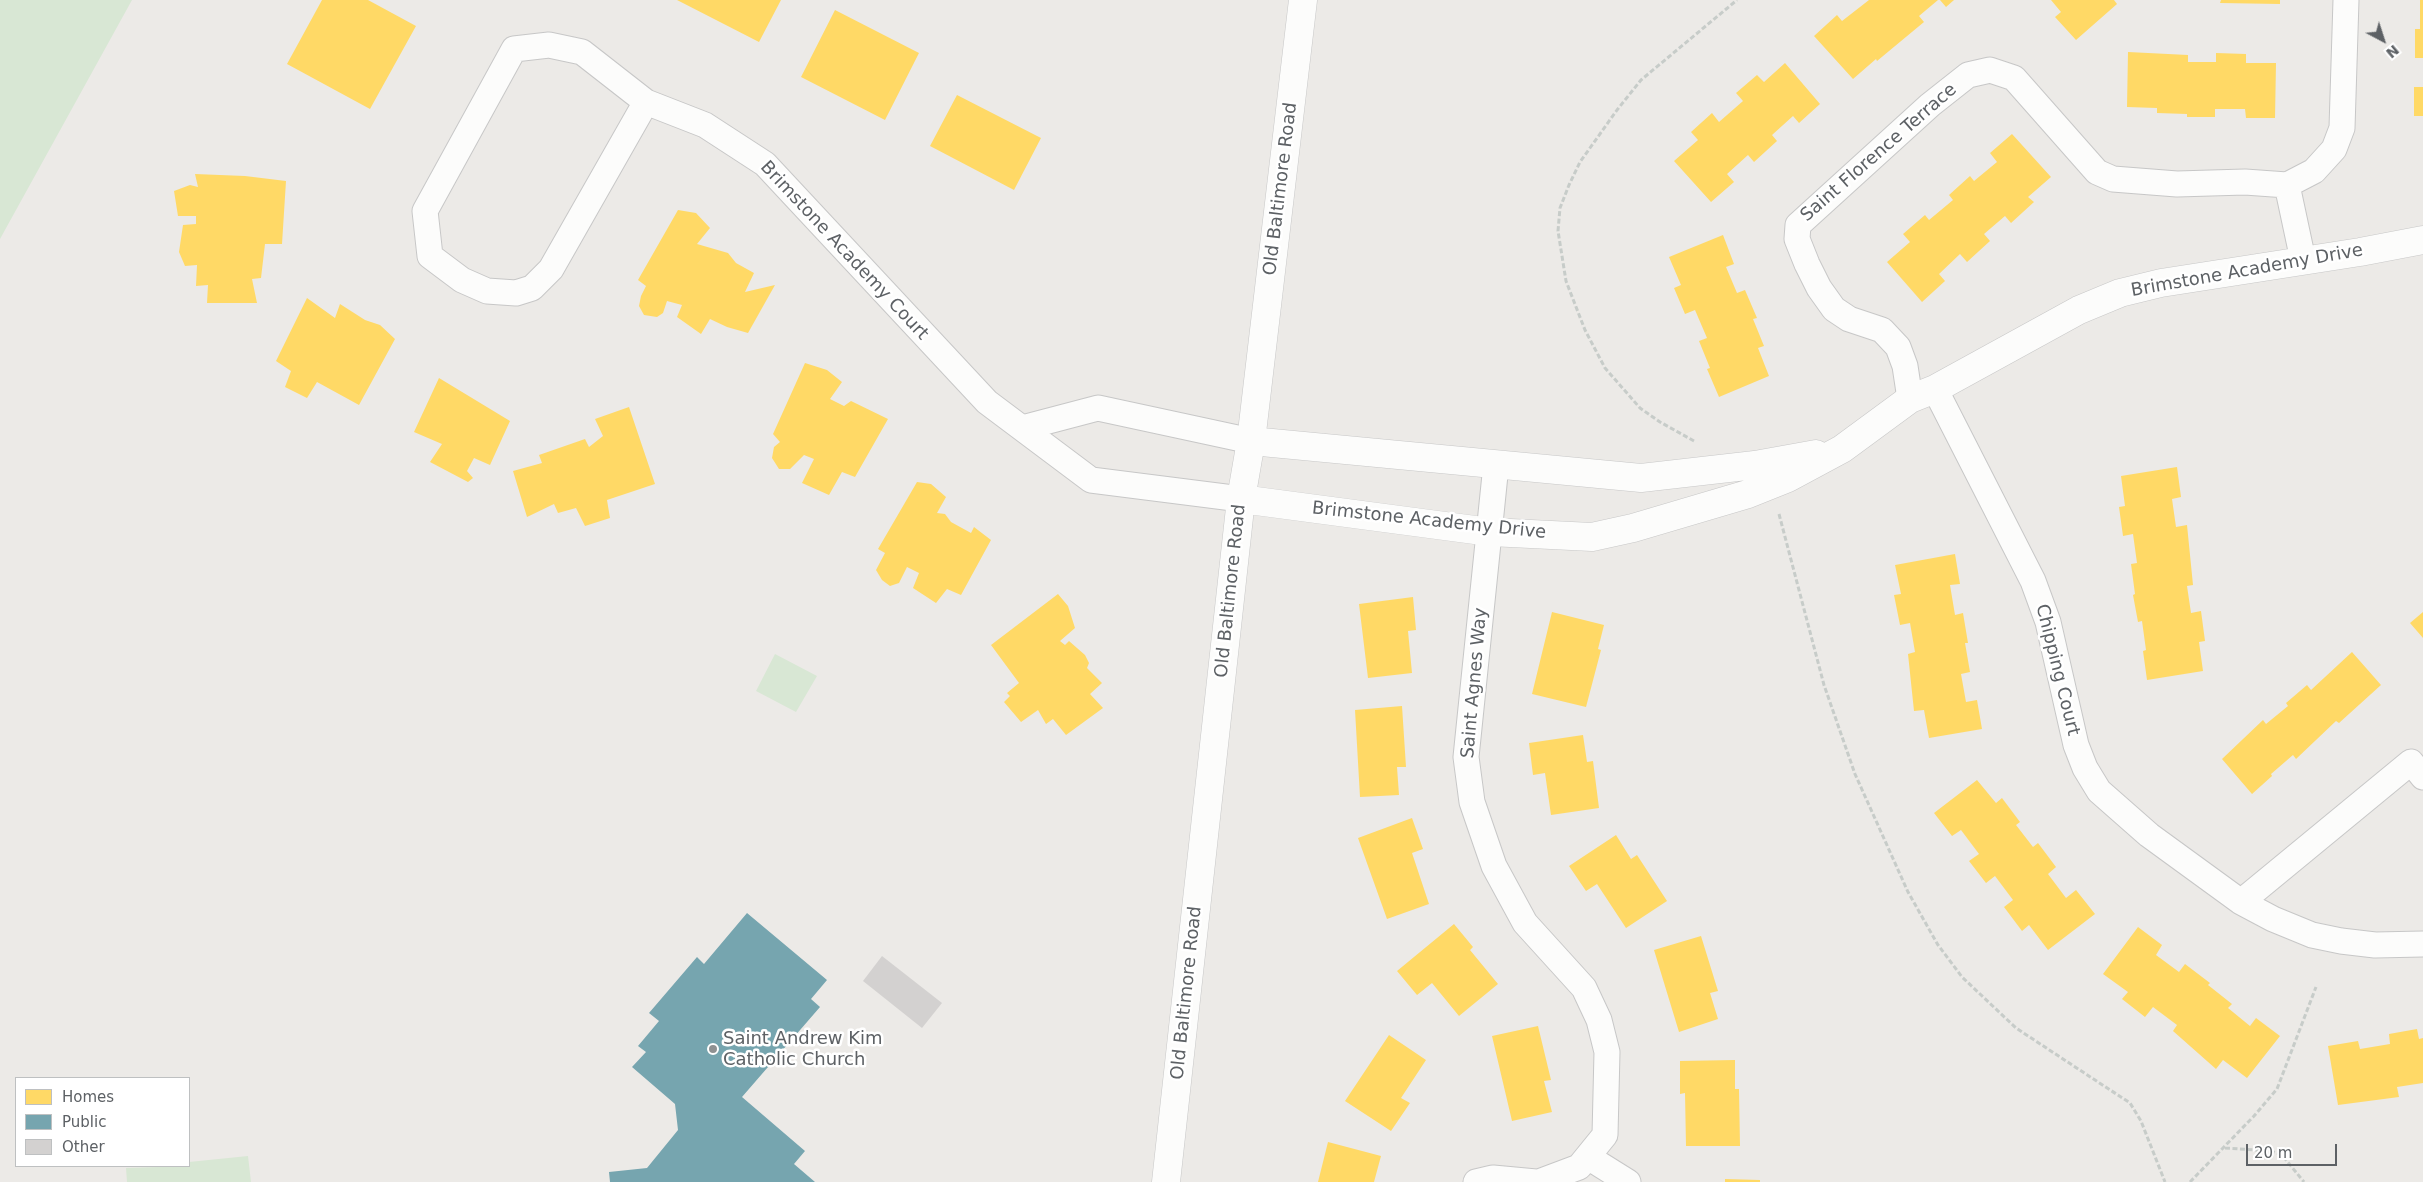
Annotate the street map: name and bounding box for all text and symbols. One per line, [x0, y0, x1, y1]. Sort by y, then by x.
north arrow [2358, 15, 2408, 65]
text: N [2383, 42, 2402, 61]
street label: Saint Florence Terrace [1797, 79, 1961, 227]
street label: Old Baltimore Road [1260, 101, 1302, 277]
street label: Brimstone Academy Court [755, 157, 933, 345]
street label: Brimstone Academy Drive [2129, 240, 2365, 302]
street label: Brimstone Academy Drive [1311, 498, 1547, 544]
street label: Old Baltimore Road [1211, 503, 1251, 679]
street label: Chipping Court [2030, 602, 2084, 738]
street label: Saint Agnes Way [1458, 607, 1492, 759]
street label: Old Baltimore Road [1167, 905, 1207, 1081]
place label: Saint Andrew Kim Catholic Church [723, 1028, 883, 1070]
marker: Saint Andrew Kim Catholic Church [707, 1043, 719, 1055]
legend [15, 1077, 190, 1167]
text: Homes [62, 1088, 114, 1106]
text: Public [62, 1113, 106, 1131]
scale bar [2248, 1134, 2339, 1166]
text: Other [62, 1138, 105, 1156]
text: 20 m [2254, 1144, 2292, 1162]

